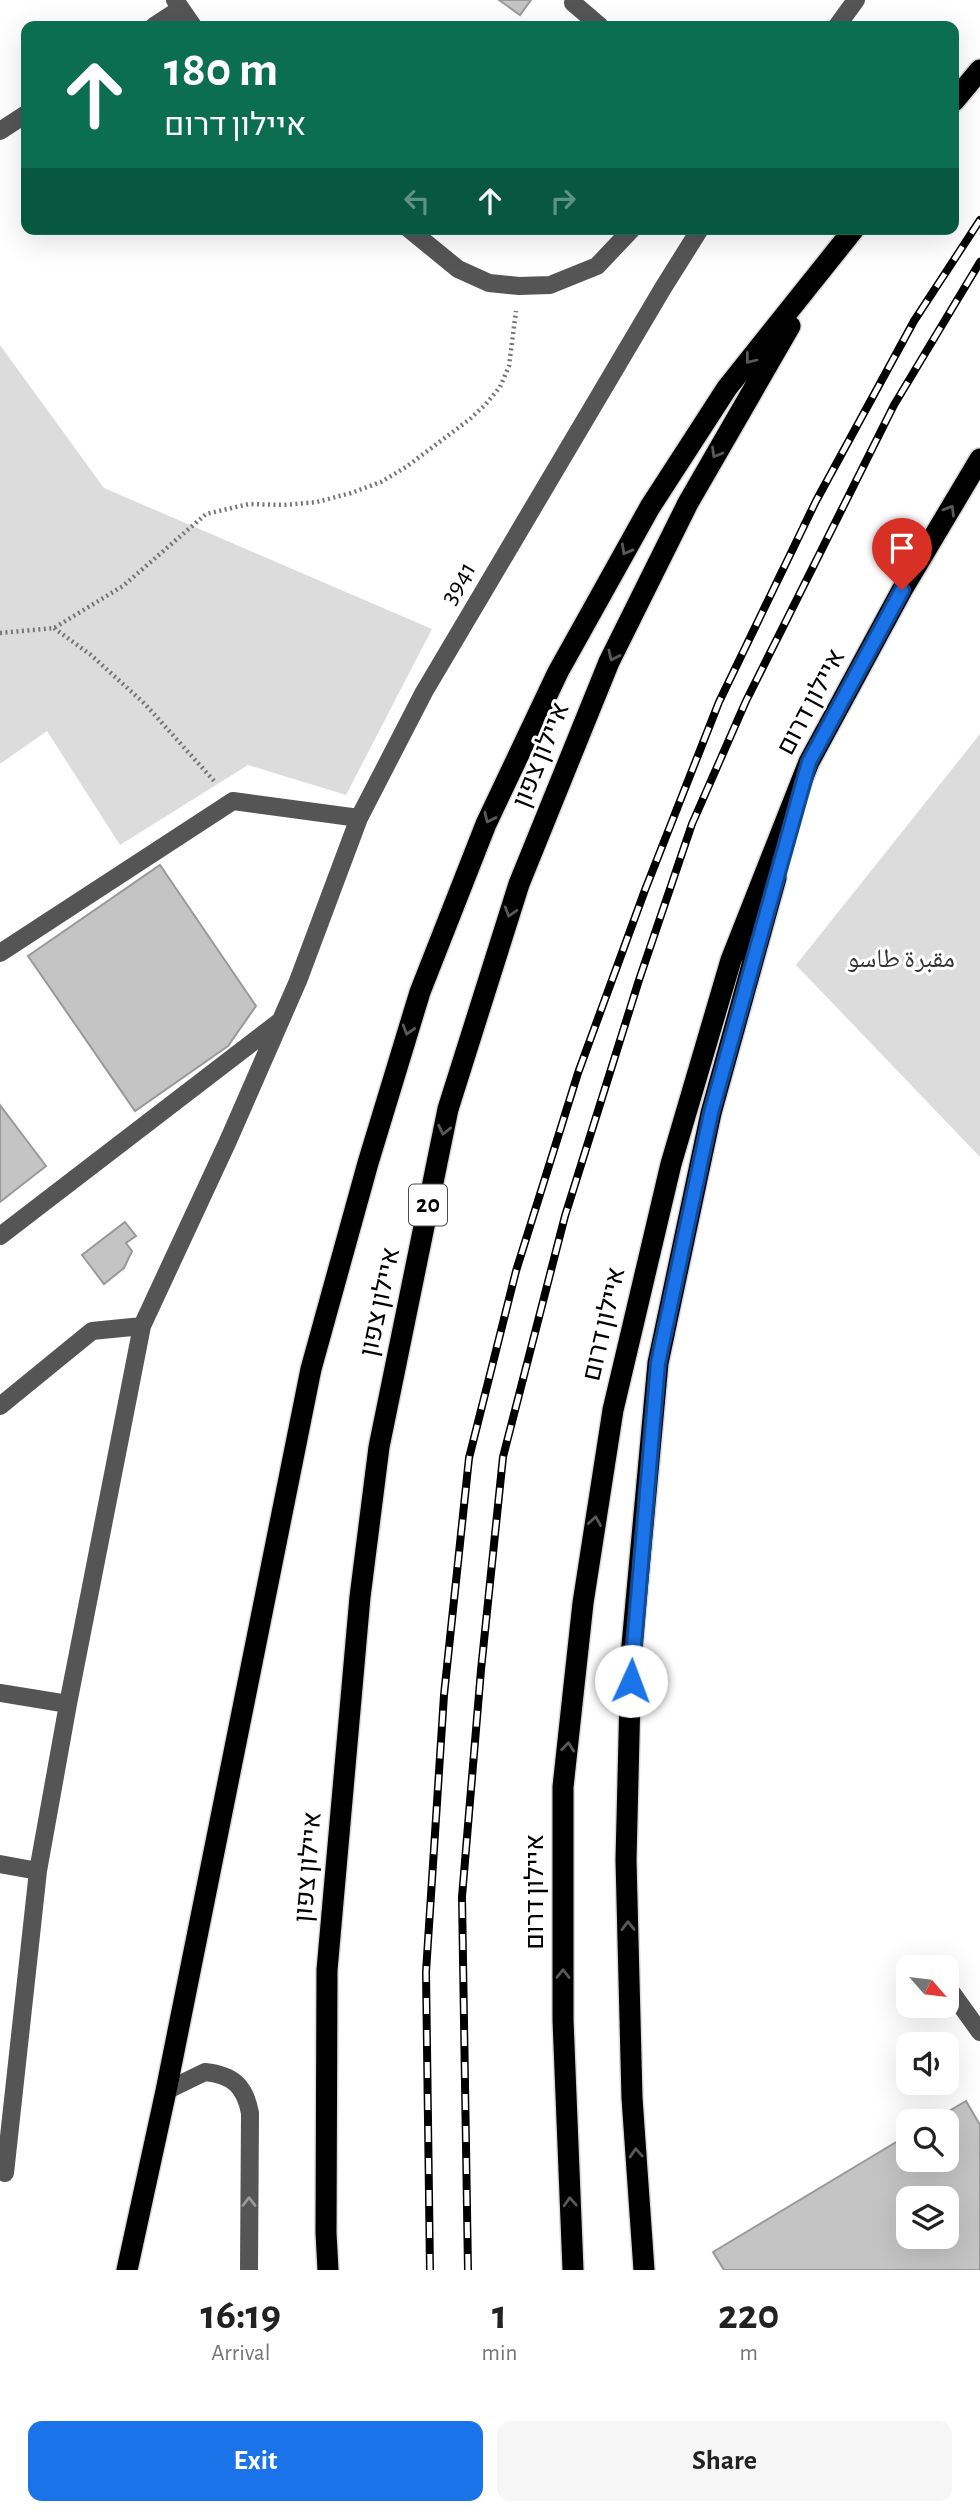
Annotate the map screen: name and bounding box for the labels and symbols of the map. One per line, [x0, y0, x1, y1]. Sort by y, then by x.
one-way arrow [746, 352, 759, 364]
one-way arrow [711, 446, 724, 459]
one-way arrow [941, 504, 954, 517]
pin [872, 518, 932, 590]
one-way arrow [621, 543, 634, 555]
street label: 3941 [435, 557, 481, 609]
street label: איילון דרום [772, 645, 850, 759]
one-way arrow [607, 649, 621, 661]
street label: איילון צפון [508, 699, 574, 811]
one-way arrow [483, 810, 497, 823]
one-way arrow [504, 906, 518, 918]
park label: مقبرة طاسو [847, 946, 955, 973]
one-way arrow [402, 1023, 416, 1036]
one-way arrow [437, 1124, 452, 1136]
road number: 20 [409, 1184, 447, 1226]
street label: איילון צפון [356, 1245, 404, 1359]
street label: איילון דרום [578, 1265, 630, 1383]
one-way arrow [588, 1516, 603, 1527]
position arrow [594, 1644, 668, 1718]
one-way arrow [560, 1741, 575, 1753]
street label: איילון צפון [290, 1811, 326, 1923]
street label: איילון דרום [522, 1834, 548, 1950]
one-way arrow [620, 1920, 636, 1930]
north arrow [896, 1955, 959, 2018]
one-way arrow [555, 1969, 571, 1979]
one-way arrow [629, 2147, 644, 2158]
one-way arrow [241, 2196, 257, 2207]
one-way arrow [562, 2196, 577, 2207]

